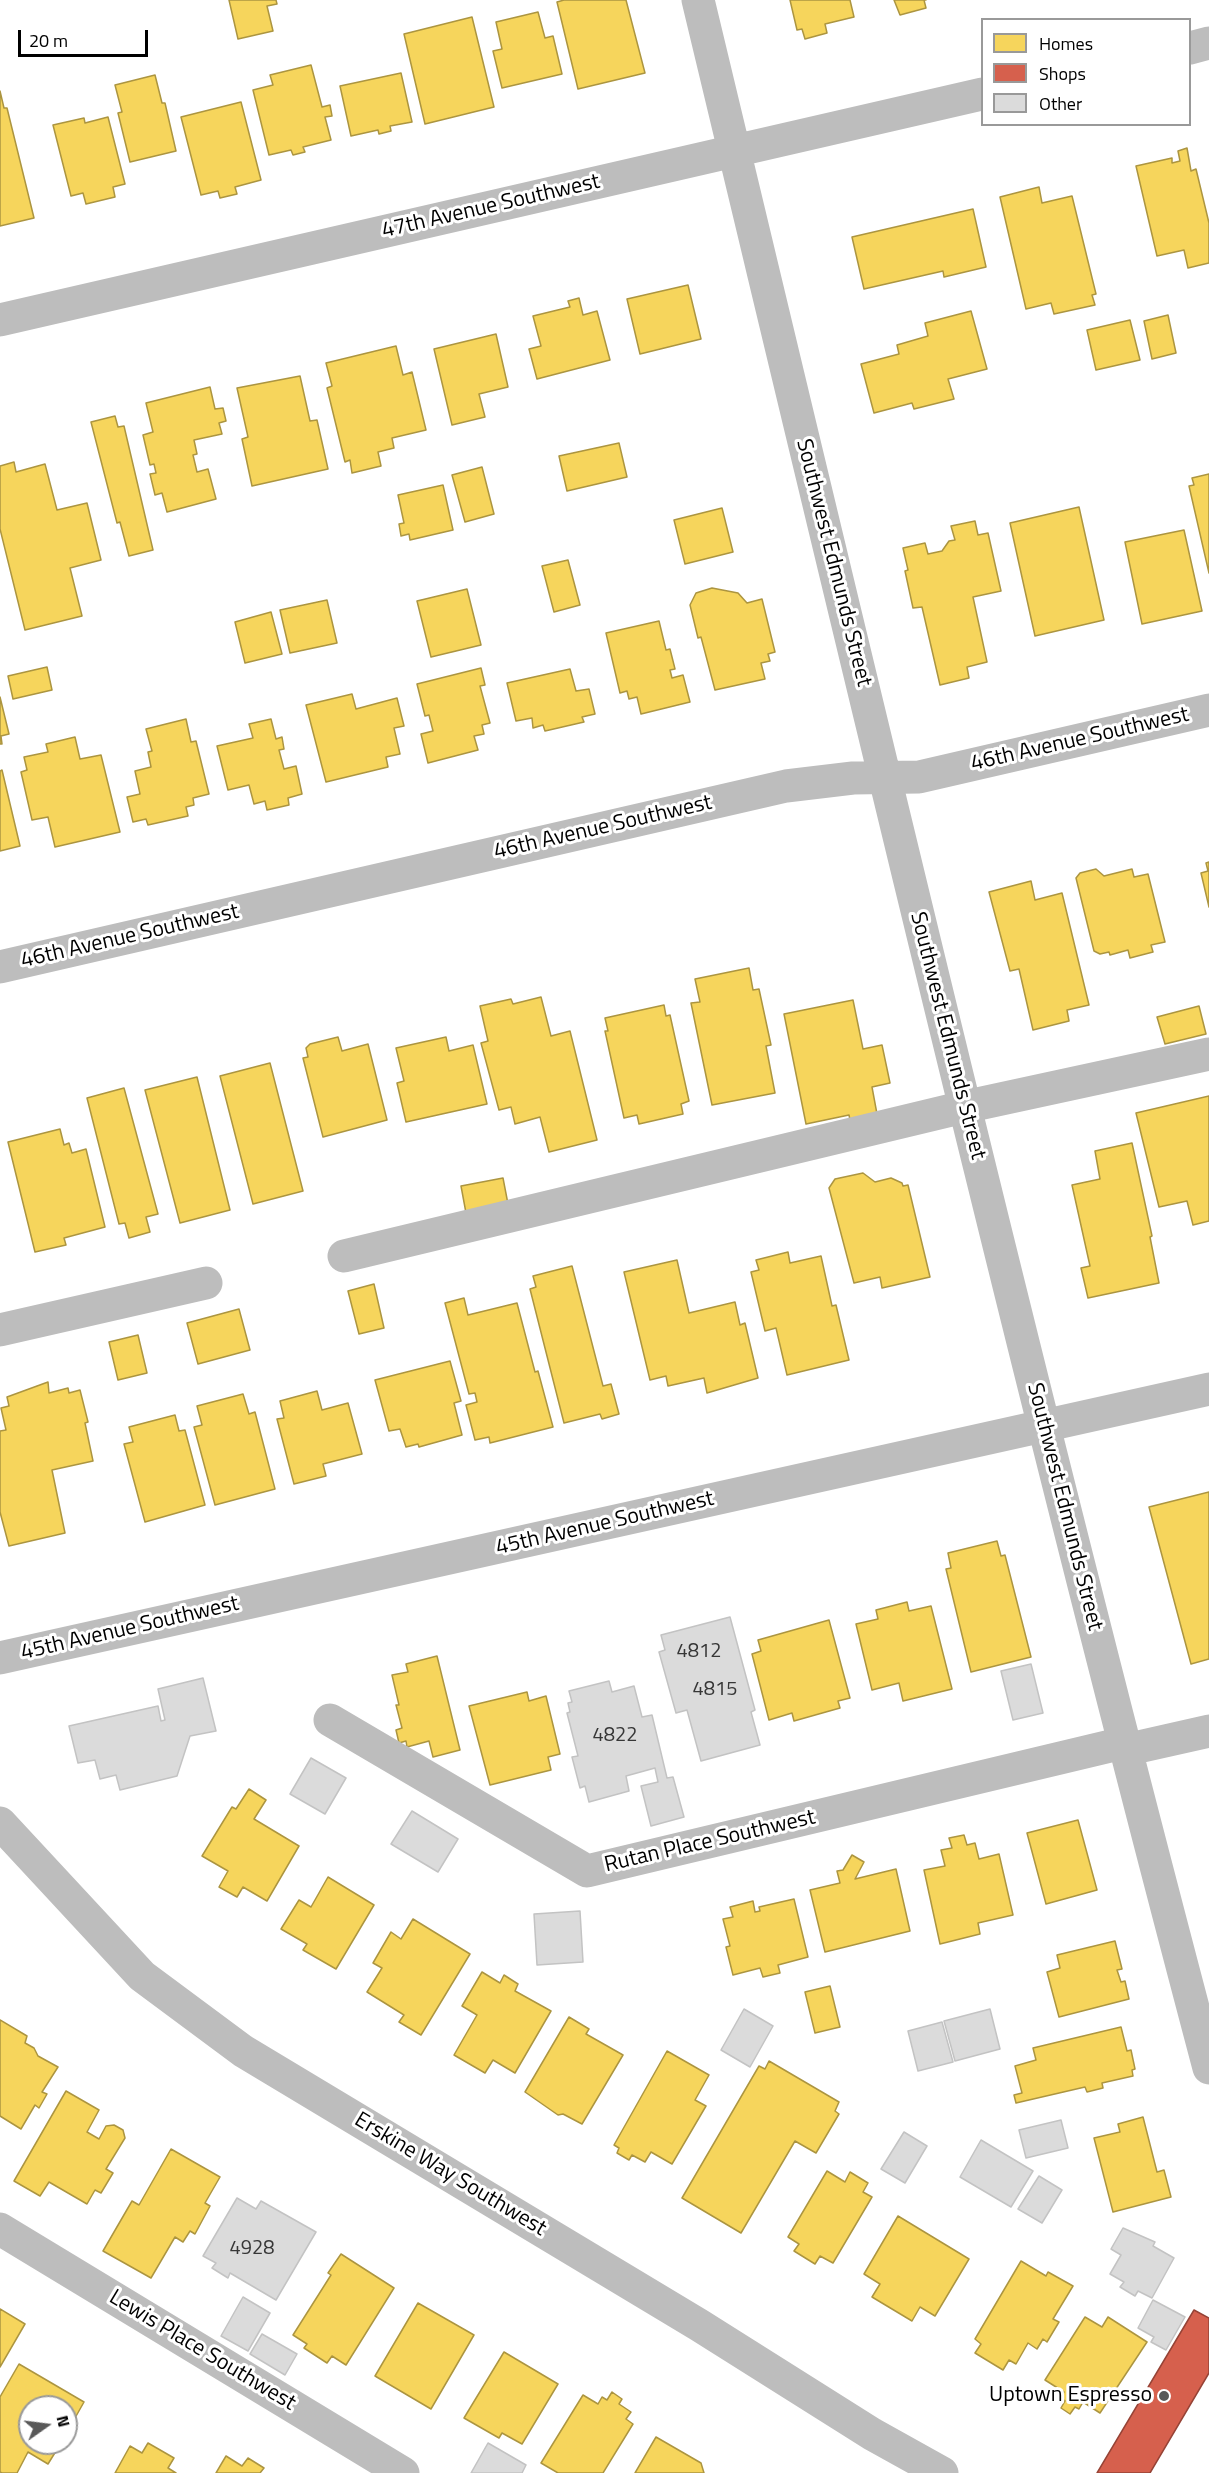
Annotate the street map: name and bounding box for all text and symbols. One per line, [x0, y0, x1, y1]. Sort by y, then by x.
scale bar [21, 18, 152, 56]
legend [981, 18, 1191, 126]
text: 20 m [29, 27, 68, 54]
text: Homes [1039, 30, 1093, 57]
text: Shops [1039, 60, 1086, 87]
text: Other [1039, 90, 1082, 117]
street label: 47th Avenue Southwest [379, 169, 603, 245]
street label: Southwest Edmunds Street [789, 437, 877, 689]
street label: 46th Avenue Southwest [968, 702, 1192, 778]
street label: 46th Avenue Southwest [491, 790, 715, 866]
street label: 46th Avenue Southwest [18, 899, 242, 975]
street label: Southwest Edmunds Street [903, 910, 991, 1162]
street label: Southwest Edmunds Street [1020, 1381, 1108, 1633]
street label: 45th Avenue Southwest [493, 1486, 717, 1562]
street label: 45th Avenue Southwest [18, 1591, 242, 1667]
house number: 4812 [677, 1640, 721, 1664]
house number: 4815 [693, 1678, 737, 1702]
house number: 4822 [593, 1724, 637, 1748]
street label: Rutan Place Southwest [602, 1805, 818, 1879]
street label: Erskine Way Southwest [349, 2107, 551, 2243]
house number: 4928 [230, 2237, 274, 2261]
street label: Lewis Place Southwest [104, 2285, 300, 2417]
place label: Uptown Espresso [989, 2383, 1152, 2409]
marker: Uptown Espresso [1157, 2389, 1171, 2403]
north arrow [18, 2395, 78, 2455]
text: N [51, 2413, 77, 2429]

